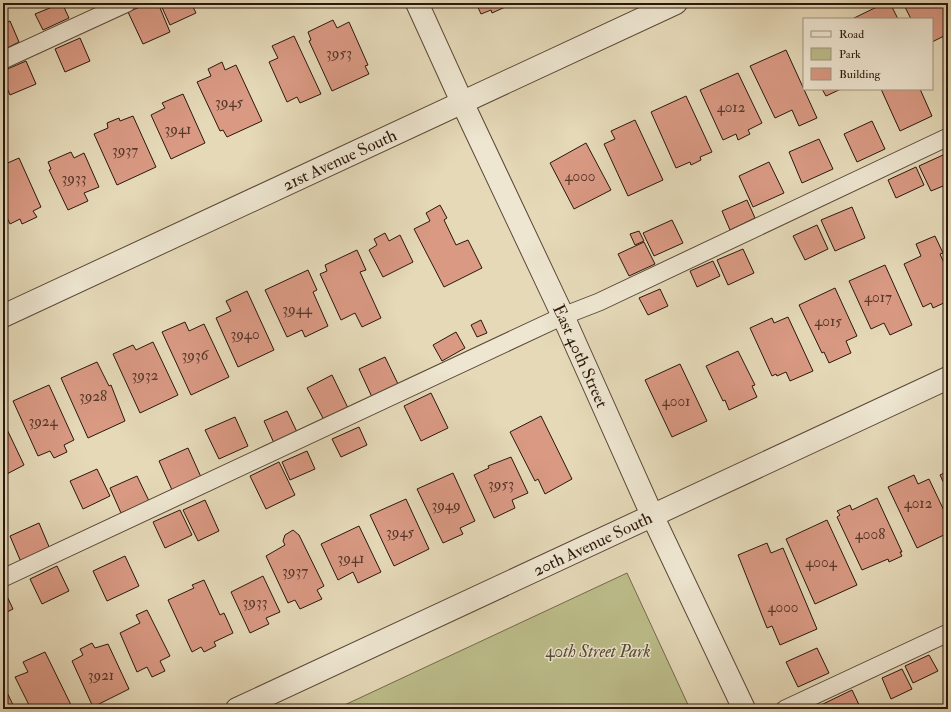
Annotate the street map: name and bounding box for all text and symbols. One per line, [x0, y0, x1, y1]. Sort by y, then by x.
legend [803, 18, 933, 90]
text: Road [839, 27, 864, 42]
house number: 3953 [326, 44, 352, 63]
text: Park [839, 47, 861, 62]
text: Building [839, 67, 882, 82]
house number: 3945 [215, 93, 243, 112]
house number: 4012 [717, 98, 746, 117]
house number: 3941 [165, 120, 191, 139]
street label: 21st Avenue South [279, 124, 400, 195]
house number: 3937 [112, 141, 138, 160]
house number: 4000 [564, 167, 596, 186]
house number: 3933 [62, 169, 86, 188]
house number: 4017 [864, 288, 892, 307]
house number: 3944 [282, 300, 313, 319]
street label: East 40th Street [548, 301, 613, 411]
house number: 4015 [814, 312, 842, 331]
house number: 3940 [230, 325, 260, 344]
house number: 3936 [182, 346, 210, 365]
house number: 3932 [132, 366, 159, 385]
house number: 3928 [79, 387, 107, 406]
house number: 4001 [662, 392, 690, 411]
house number: 3924 [28, 412, 58, 431]
house number: 3953 [488, 475, 514, 494]
house number: 4012 [904, 494, 933, 513]
house number: 3949 [431, 496, 461, 515]
street label: 20th Avenue South [529, 507, 655, 580]
house number: 3945 [386, 523, 414, 542]
house number: 4008 [855, 525, 885, 544]
house number: 3941 [338, 549, 364, 568]
house number: 4004 [805, 553, 838, 572]
house number: 3937 [282, 562, 308, 581]
house number: 3933 [243, 593, 267, 612]
house number: 4000 [767, 598, 799, 617]
park label: 40th Street Park [545, 641, 651, 662]
house number: 3921 [88, 666, 114, 685]

